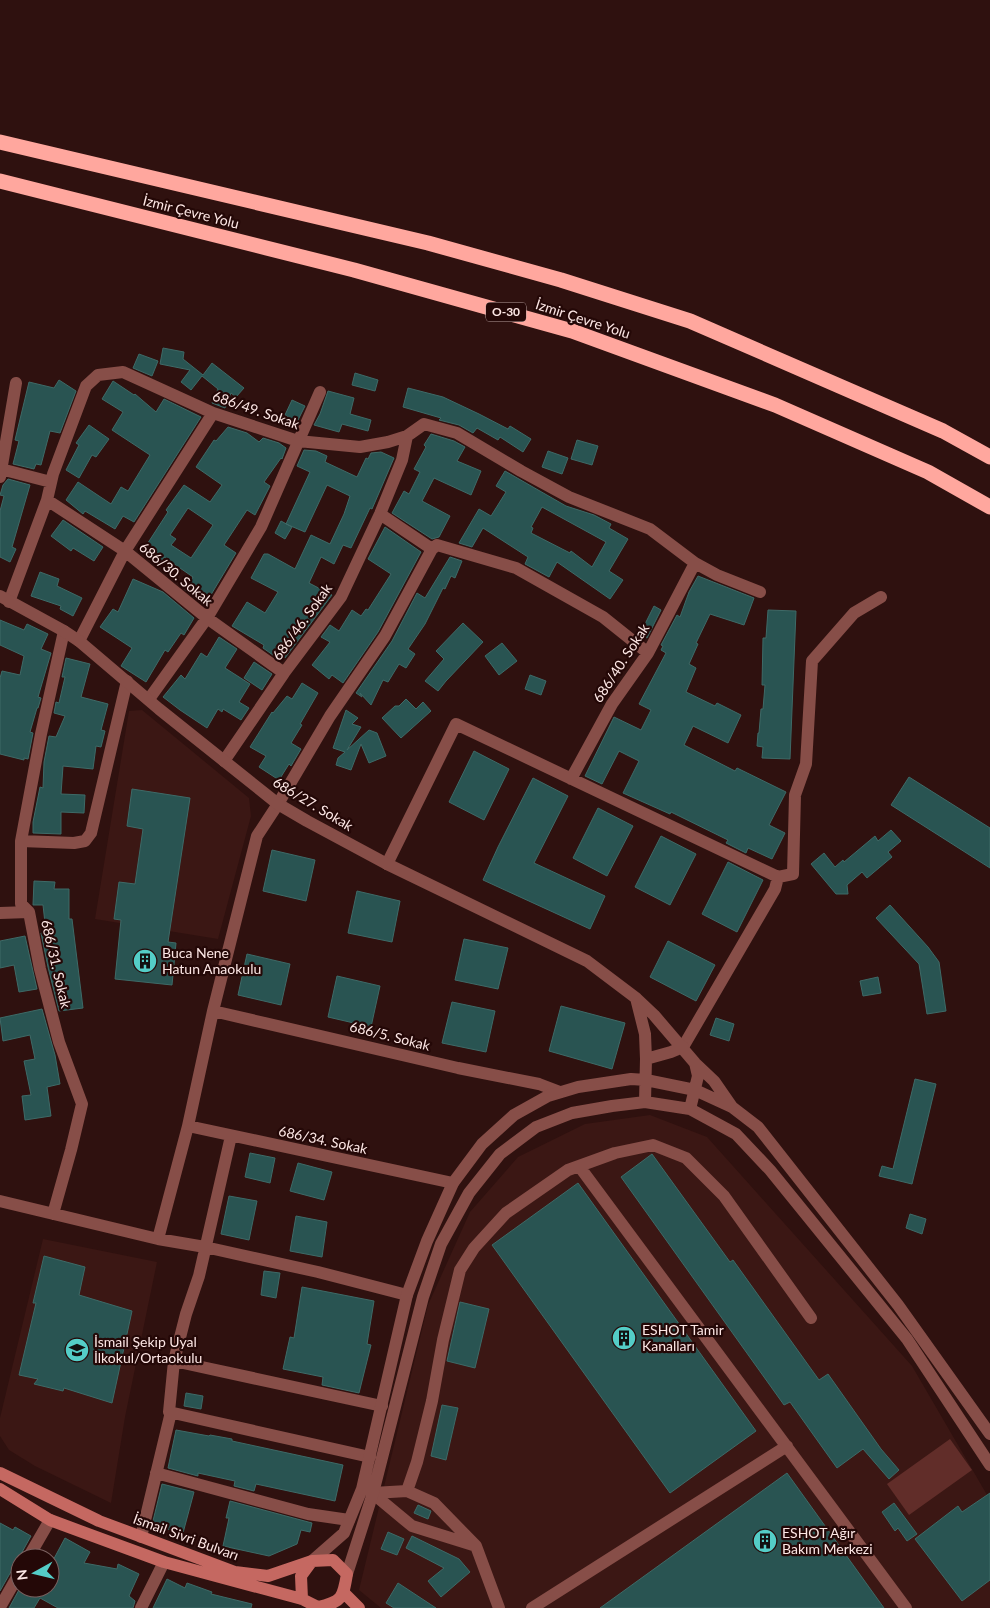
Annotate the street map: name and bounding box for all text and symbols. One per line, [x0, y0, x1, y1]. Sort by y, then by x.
street label: İzmir Çevre Yolu [141, 191, 241, 232]
street label: İzmir Çevre Yolu [534, 295, 633, 342]
road number: O-30 [486, 302, 526, 322]
street label: 686/49. Sokak [211, 387, 303, 433]
street label: 686/30. Sokak [136, 538, 217, 610]
street label: 686/46. Sokak [268, 579, 336, 663]
street label: 686/40. Sokak [589, 619, 653, 705]
street label: 686/27. Sokak [270, 773, 357, 835]
street label: 686/31. Sokak [38, 918, 75, 1011]
place label: Buca Nene Hatun Anaokulu [162, 944, 261, 977]
building icon: Buca Nene Hatun Anaokulu [132, 948, 158, 974]
street label: 686/5. Sokak [348, 1017, 433, 1054]
street label: 686/34. Sokak [277, 1122, 370, 1157]
place label: ESHOT Tamir Kanalları [642, 1321, 724, 1354]
building icon: ESHOT Tamir Kanalları [611, 1325, 637, 1351]
place label: İsmail Şekip Uyal İlkokul/Ortaokulu [94, 1333, 202, 1366]
school or university icon: İsmail Şekip Uyal İlkokul/Ortaokulu [64, 1337, 90, 1363]
street label: İsmail Sivri Bulvarı [131, 1510, 241, 1564]
place label: ESHOT Ağır Bakım Merkezi [782, 1524, 873, 1557]
building icon: ESHOT Ağır Bakım Merkezi [752, 1528, 778, 1554]
north arrow [10, 1548, 60, 1598]
text: N [12, 1568, 31, 1581]

